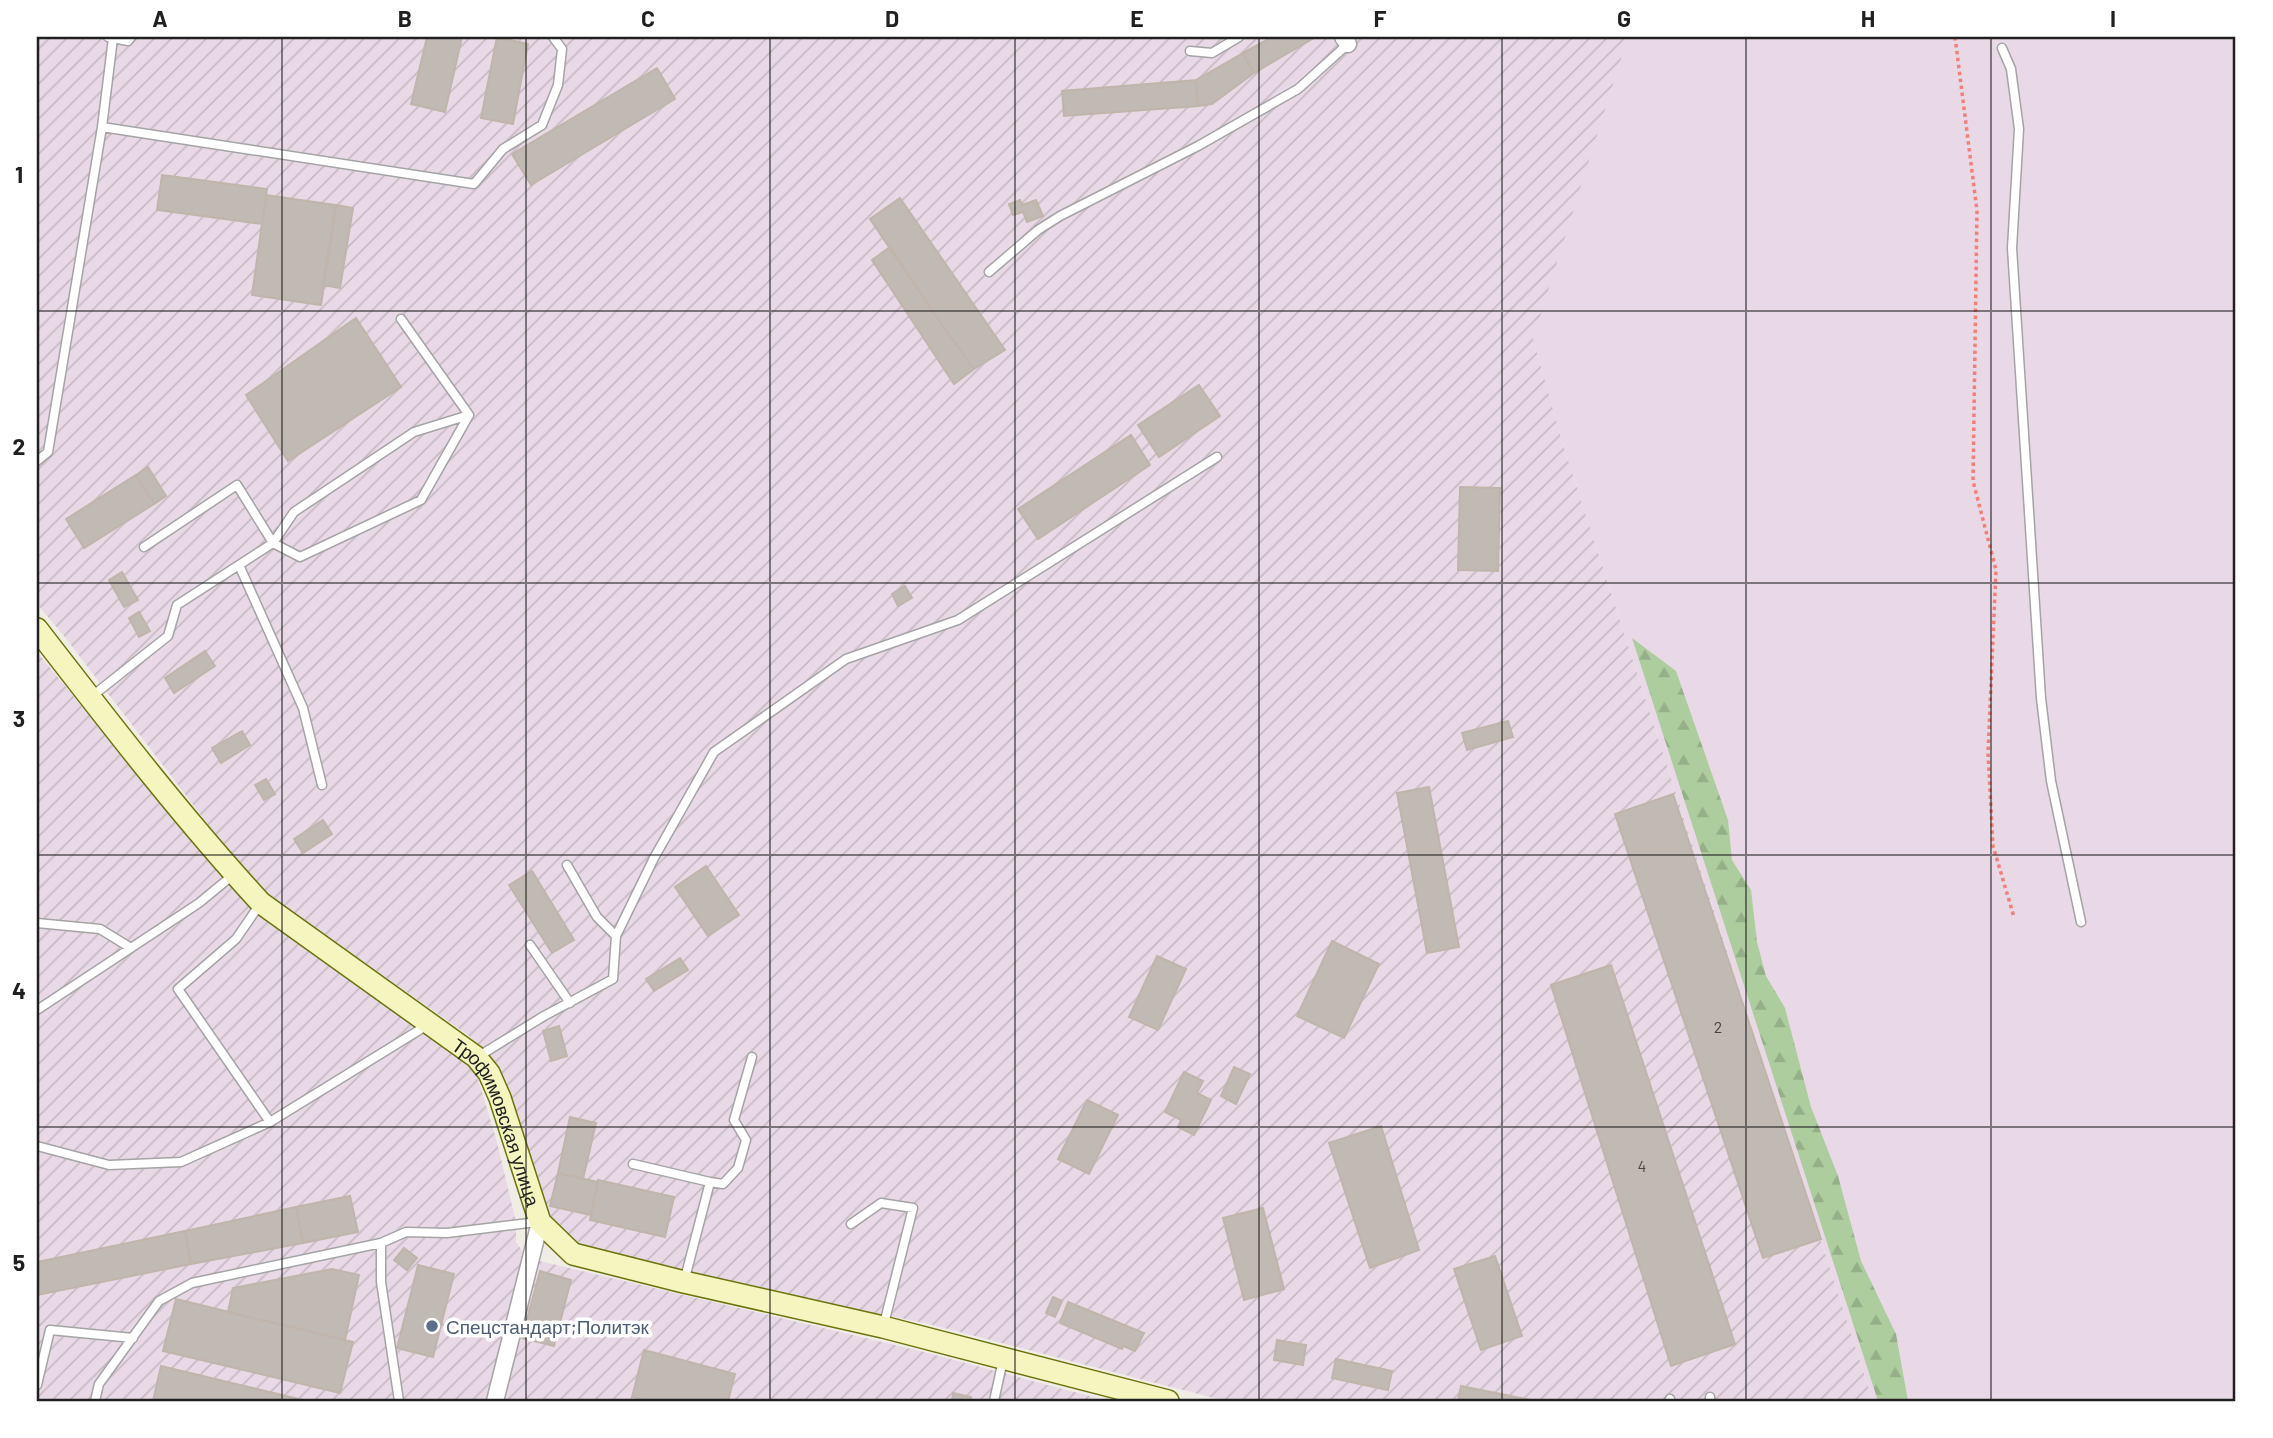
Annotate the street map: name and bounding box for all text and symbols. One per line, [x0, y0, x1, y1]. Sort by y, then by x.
text: A [152, 4, 168, 32]
text: B [398, 4, 412, 32]
text: C [641, 4, 655, 32]
text: D [885, 4, 899, 32]
text: E [1130, 4, 1144, 32]
text: F [1374, 4, 1387, 32]
text: G [1617, 4, 1631, 32]
text: H [1861, 4, 1875, 32]
text: I [2110, 4, 2116, 32]
text: 1 [15, 160, 23, 188]
text: 2 [13, 432, 25, 460]
text: 3 [13, 704, 25, 732]
text: 4 [12, 976, 26, 1004]
house number: 2 [1714, 1017, 1722, 1036]
street label: Трофимовская улица [448, 1033, 546, 1209]
house number: 4 [1638, 1156, 1646, 1175]
text: 5 [13, 1248, 25, 1276]
place label: Спецстандарт;Политэк [446, 1315, 650, 1338]
marker: Спецстандарт;Политэк [424, 1318, 440, 1334]

